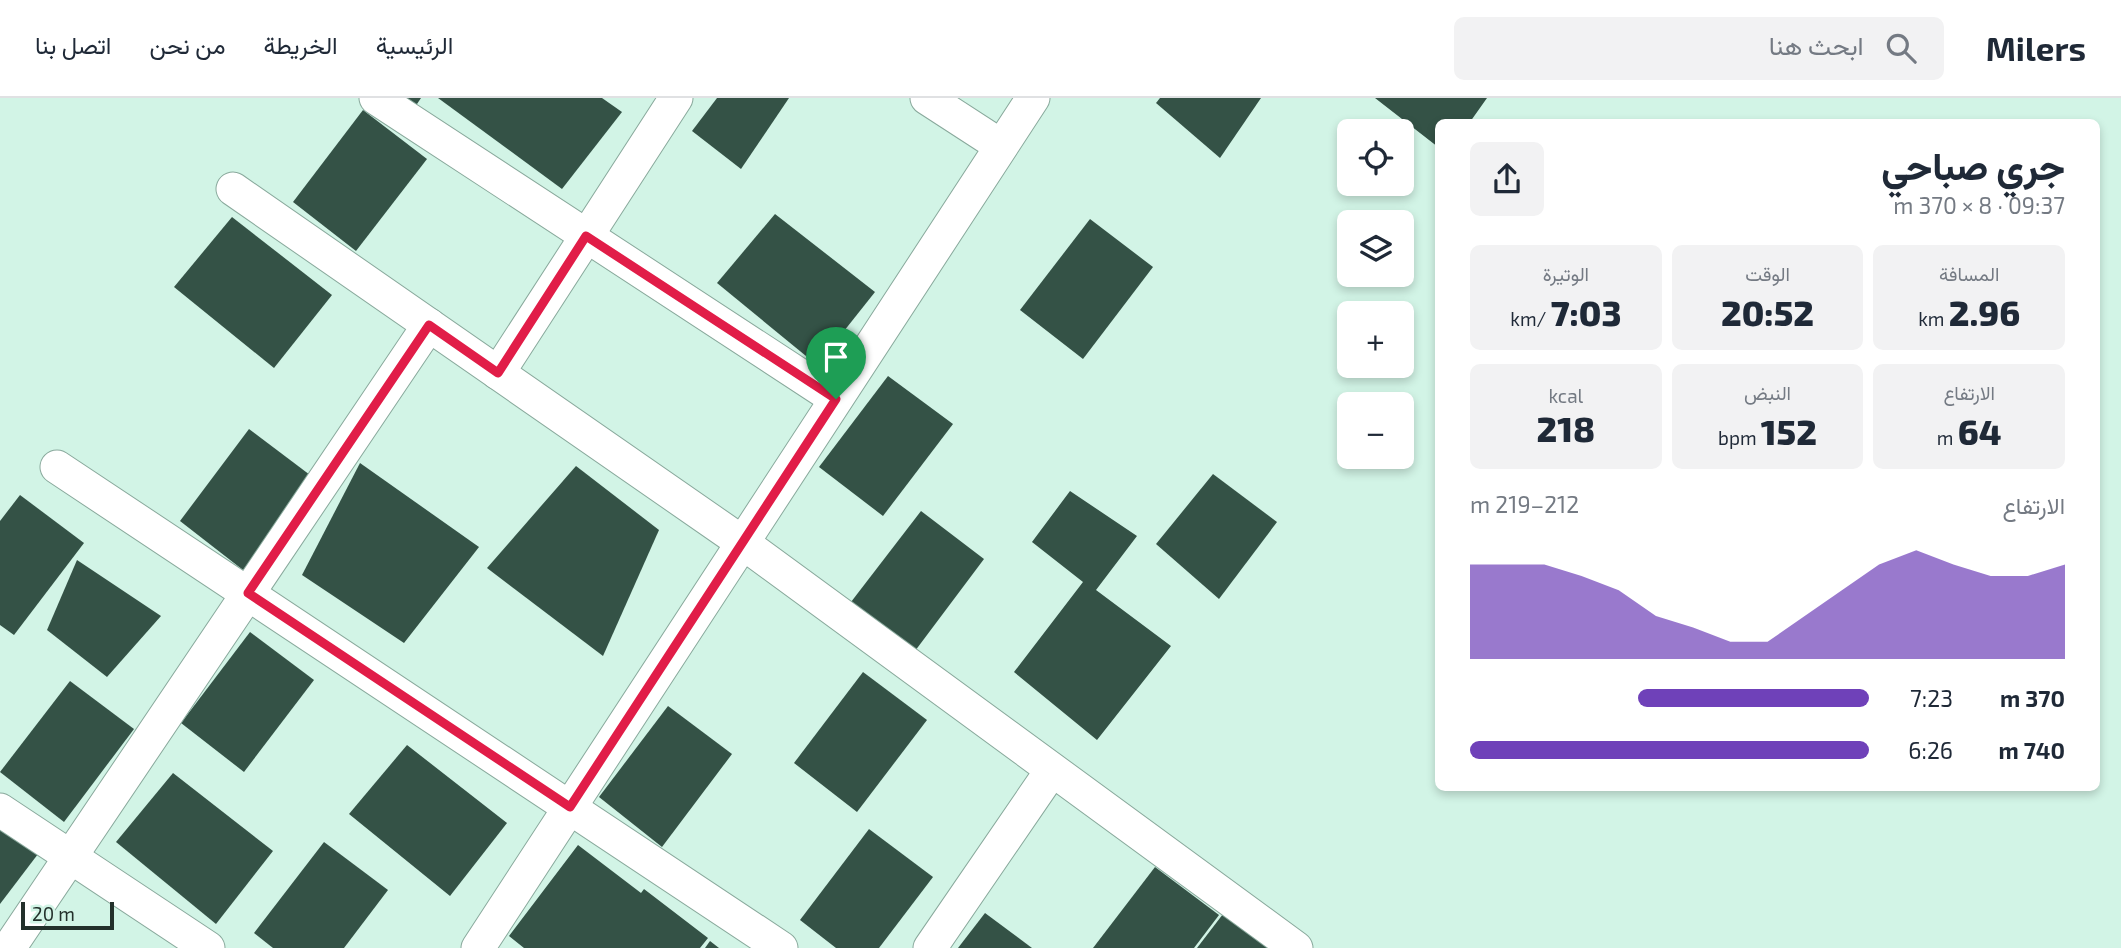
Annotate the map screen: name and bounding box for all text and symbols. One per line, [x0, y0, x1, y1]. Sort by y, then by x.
search box [1454, 17, 1944, 80]
text: Milers [1986, 28, 2086, 68]
text: ابحث هنا [1769, 29, 1864, 60]
icon: search [1882, 29, 1920, 67]
text: اتصل بنا [35, 30, 111, 59]
text: من نحن [149, 30, 225, 59]
text: الخريطة [263, 30, 338, 59]
text: الرئيسية [376, 30, 453, 59]
map controls [1337, 119, 1414, 469]
button: locate [1337, 119, 1414, 196]
button: share [1470, 142, 1544, 216]
text: جري صباحي [1881, 142, 2065, 188]
text: 09:37 · 8 × 370 m [1893, 191, 2065, 219]
button: layers [1337, 210, 1414, 287]
text: الوتيرة [1543, 262, 1589, 285]
text: الوقت [1745, 262, 1790, 285]
text: المسافة [1939, 262, 1999, 285]
text: 7:03 [1551, 291, 1621, 333]
text: 20:52 [1721, 291, 1814, 333]
text: 2.96 [1949, 291, 2020, 333]
button: + [1337, 301, 1414, 378]
text: /km [1510, 307, 1551, 330]
text: km [1918, 307, 1949, 330]
pin [806, 327, 866, 399]
icon: arrive [817, 338, 855, 376]
text: النبض [1744, 381, 1791, 404]
text: الارتفاع [1943, 381, 1995, 404]
text: kcal [1548, 384, 1583, 407]
button: − [1337, 392, 1414, 469]
text: 218 [1537, 407, 1595, 449]
text: 152 [1761, 410, 1817, 452]
text: 64 [1958, 410, 2001, 452]
text: bpm [1718, 426, 1761, 449]
text: m [1937, 426, 1958, 449]
text: 212–219 m [1470, 490, 1579, 518]
text: الارتفاع [2003, 491, 2065, 519]
text: 7:23 [1910, 684, 1953, 712]
text: 370 m [2000, 684, 2065, 712]
text: 6:26 [1908, 736, 1953, 764]
text: 740 m [1998, 736, 2065, 764]
scale bar [21, 899, 114, 931]
text: 20 m [32, 902, 75, 925]

